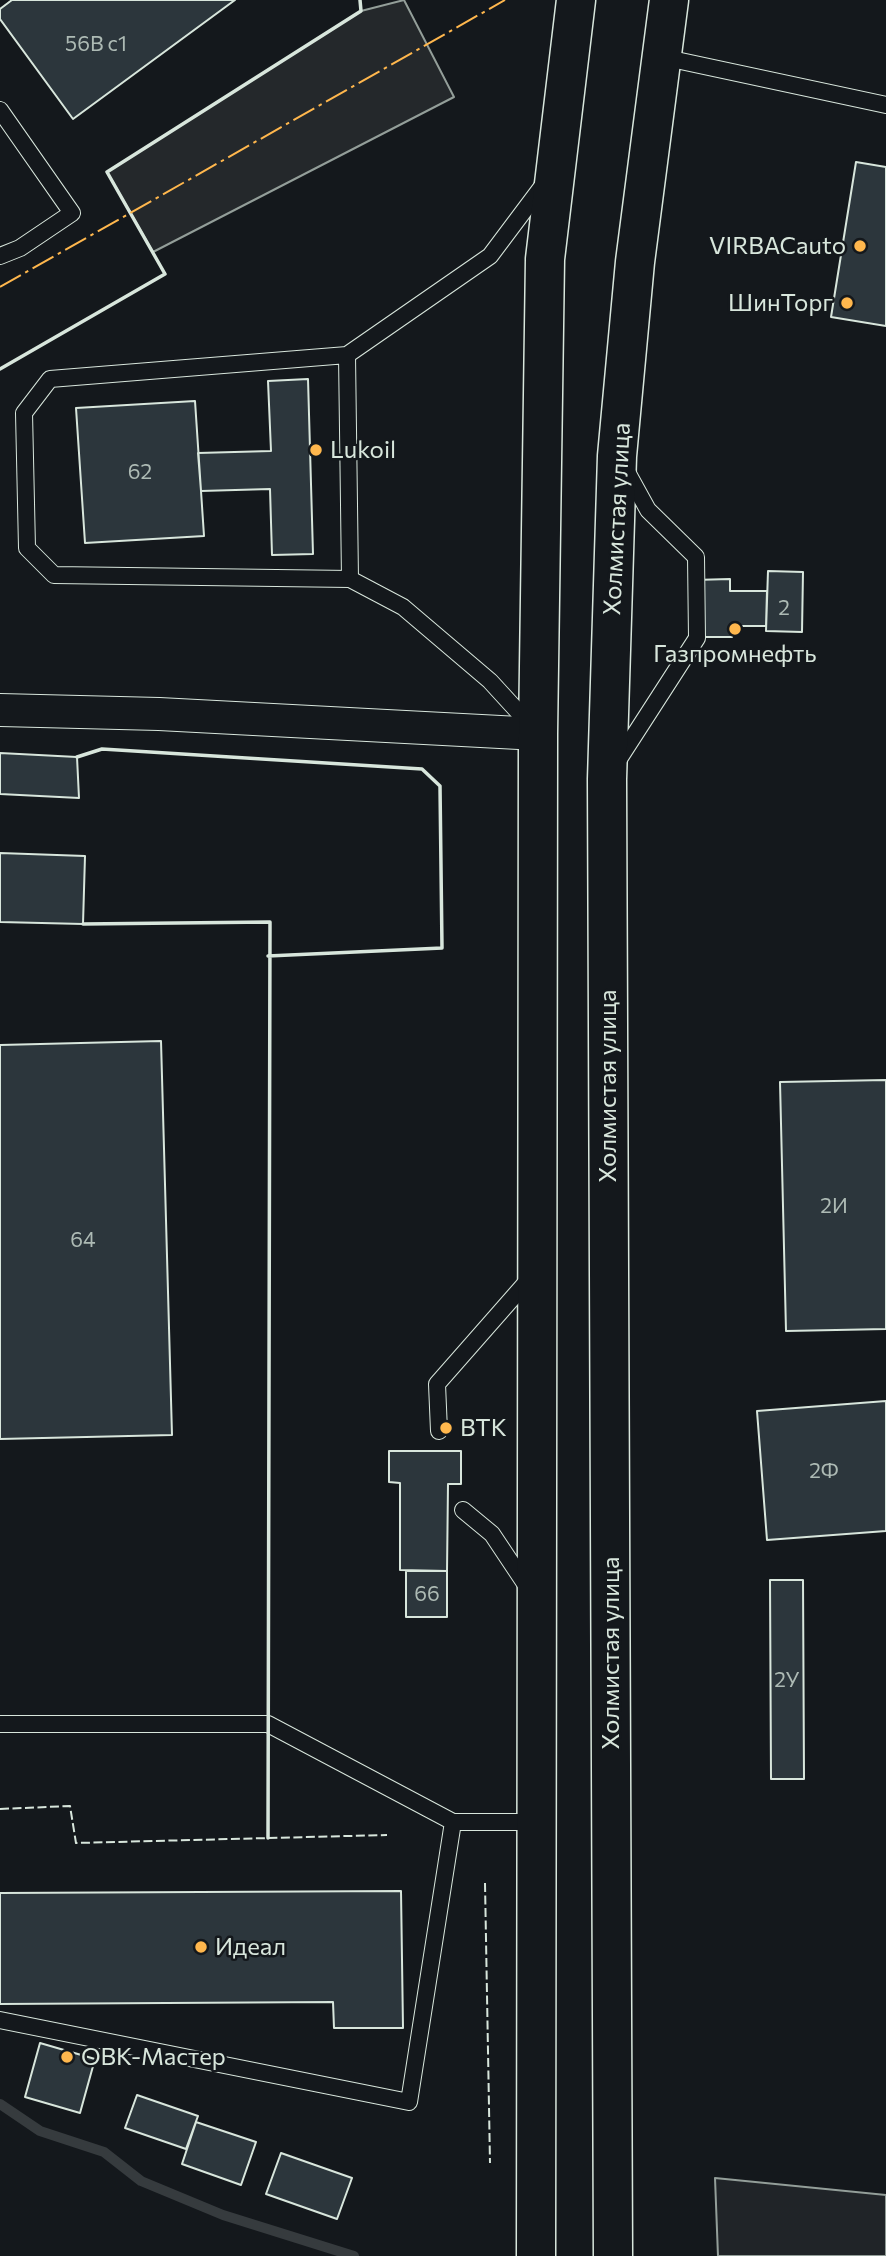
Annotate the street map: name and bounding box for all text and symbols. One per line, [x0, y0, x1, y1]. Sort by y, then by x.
house number: 56В с1 [65, 31, 127, 57]
place label: VIRBACauto [709, 232, 846, 260]
marker: VIRBACauto [852, 238, 868, 254]
place label: ШинТорг [728, 289, 833, 317]
marker: ШинТорг [839, 295, 855, 311]
street label: Холмистая улица [598, 422, 636, 616]
place label: Lukoil [330, 436, 396, 464]
marker: Lukoil [308, 442, 324, 458]
house number: 62 [128, 459, 152, 485]
house number: 2 [778, 595, 790, 621]
marker: Газпромнефть [727, 621, 743, 637]
place label: Газпромнефть [653, 640, 817, 668]
street label: Холмистая улица [594, 990, 622, 1182]
house number: 2И [820, 1193, 848, 1219]
house number: 64 [70, 1227, 96, 1253]
place label: ВТК [460, 1414, 507, 1442]
marker: ВТК [438, 1420, 454, 1436]
house number: 2Ф [809, 1458, 839, 1484]
street label: Холмистая улица [597, 1557, 625, 1749]
house number: 66 [414, 1581, 440, 1607]
house number: 2У [774, 1667, 800, 1693]
place label: Идеал [215, 1933, 286, 1961]
marker: Идеал [193, 1939, 209, 1955]
place label: ОВК-Мастер [81, 2043, 226, 2071]
marker: ОВК-Мастер [59, 2049, 75, 2065]

